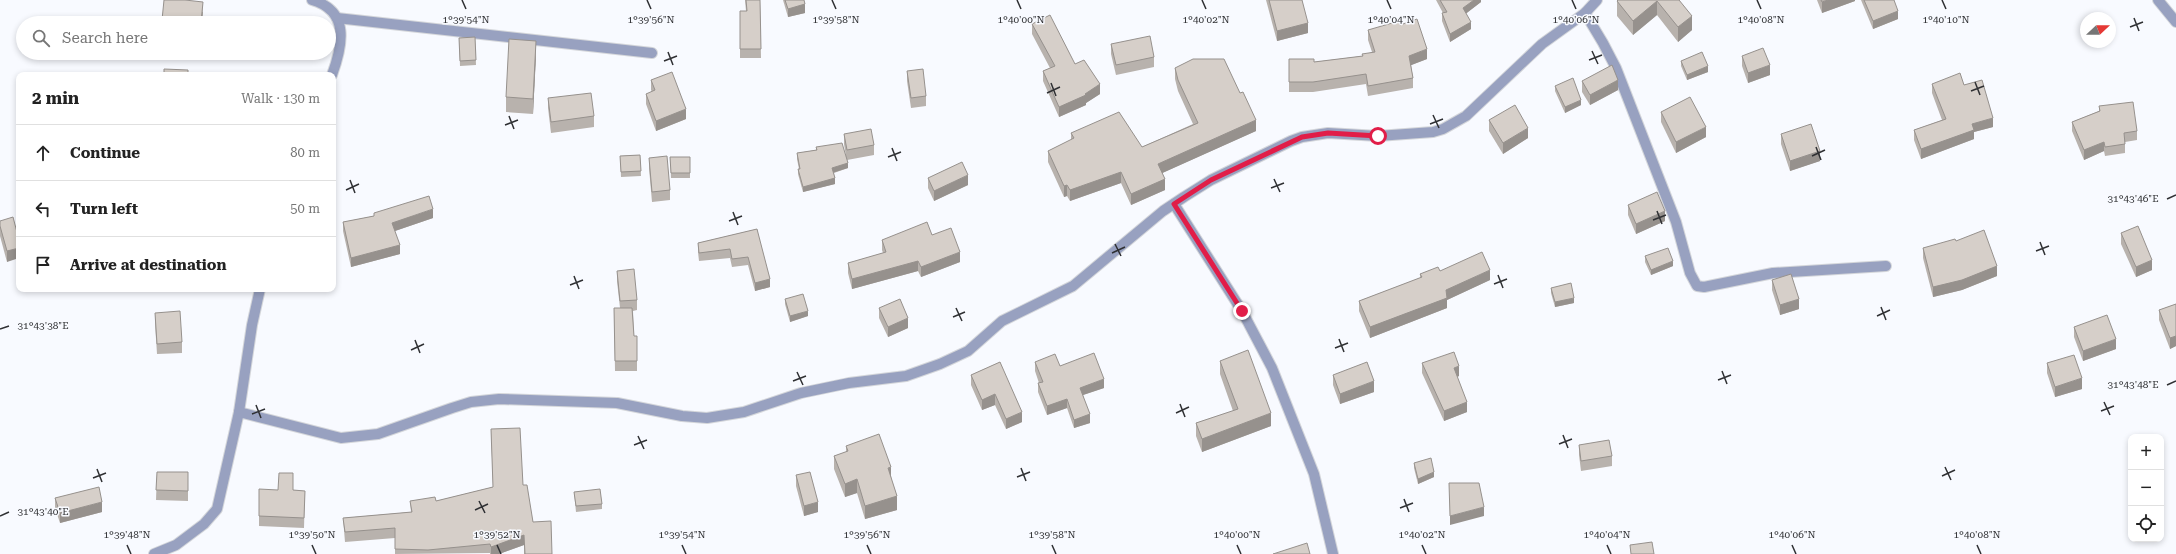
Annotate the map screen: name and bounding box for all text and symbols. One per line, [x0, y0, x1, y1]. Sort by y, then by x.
north arrow [2080, 12, 2116, 48]
text: 1°39'54"N [442, 14, 490, 25]
text: 1°39'56"N [627, 14, 675, 25]
text: 1°39'58"N [812, 14, 860, 25]
text: 1°40'00"N [997, 14, 1045, 25]
text: 1°40'02"N [1182, 14, 1230, 25]
text: 1°40'04"N [1367, 14, 1415, 25]
text: 1°40'06"N [1552, 14, 1600, 25]
text: 1°40'08"N [1737, 14, 1785, 25]
text: 1°40'10"N [1922, 14, 1970, 25]
search box [16, 16, 336, 60]
icon: search [30, 27, 52, 49]
text: Search here [62, 29, 148, 47]
text: 2 min [32, 88, 79, 108]
text: Walk · 130 m [241, 91, 320, 106]
route start [1369, 127, 1387, 145]
icon: ahead [32, 142, 54, 164]
text: Continue [70, 144, 140, 162]
text: 80 m [290, 145, 320, 160]
text: 31°43'46"E [2107, 193, 2159, 204]
icon: left [32, 198, 54, 220]
text: Turn left [70, 200, 138, 218]
text: 50 m [290, 201, 320, 216]
icon: arrive [32, 254, 54, 276]
text: Arrive at destination [70, 256, 226, 274]
route end [1233, 302, 1251, 320]
text: 31°43'38"E [17, 320, 69, 331]
text: 31°43'48"E [2107, 379, 2159, 390]
map controls [2128, 434, 2164, 542]
button: + [2128, 434, 2164, 470]
button: − [2128, 470, 2164, 506]
text: 31°43'40"E [17, 506, 69, 517]
button: locate [2128, 506, 2164, 542]
text: 1°39'48"N [103, 529, 151, 540]
text: 1°39'50"N [288, 529, 336, 540]
text: 1°39'52"N [473, 529, 521, 540]
text: 1°39'54"N [658, 529, 706, 540]
text: 1°39'56"N [843, 529, 891, 540]
text: 1°39'58"N [1028, 529, 1076, 540]
text: 1°40'00"N [1213, 529, 1261, 540]
text: 1°40'02"N [1398, 529, 1446, 540]
text: 1°40'04"N [1583, 529, 1631, 540]
text: 1°40'06"N [1768, 529, 1816, 540]
text: 1°40'08"N [1953, 529, 2001, 540]

